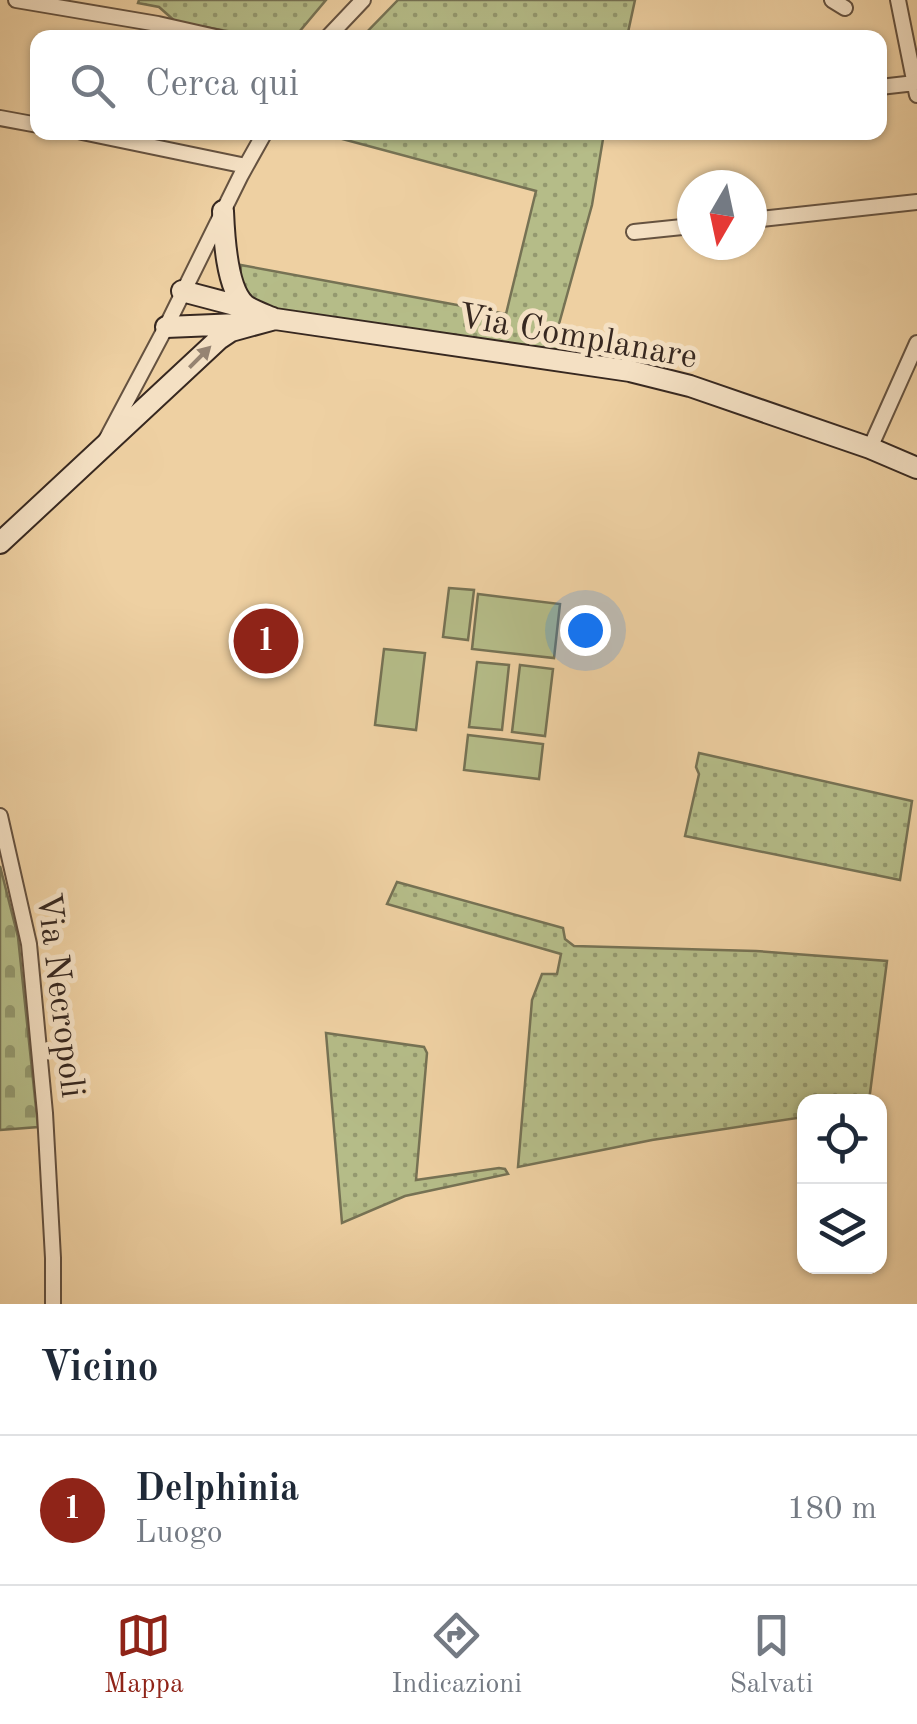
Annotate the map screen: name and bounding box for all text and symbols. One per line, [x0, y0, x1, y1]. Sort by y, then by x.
search box [30, 30, 887, 140]
icon: search [65, 58, 120, 113]
text: Cerca qui [145, 66, 299, 104]
north arrow [677, 170, 767, 260]
street label: Via Complanare [455, 299, 700, 376]
one-way arrow [187, 346, 211, 370]
pin: 1 [234, 604, 298, 678]
your location [560, 605, 611, 656]
street label: Via Necropoli [30, 891, 89, 1100]
map controls [797, 1094, 887, 1274]
button: locate [797, 1094, 887, 1184]
button: layers [797, 1184, 887, 1274]
text: Vicino [40, 1348, 159, 1390]
text: Delphinia [135, 1471, 299, 1509]
text: 1 [63, 1494, 82, 1526]
text: 180 m [787, 1494, 877, 1526]
text: Luogo [135, 1518, 223, 1550]
tab: Mappa [104, 1608, 184, 1703]
tab: Indicazioni [391, 1608, 522, 1703]
tab: Salvati [729, 1608, 813, 1703]

